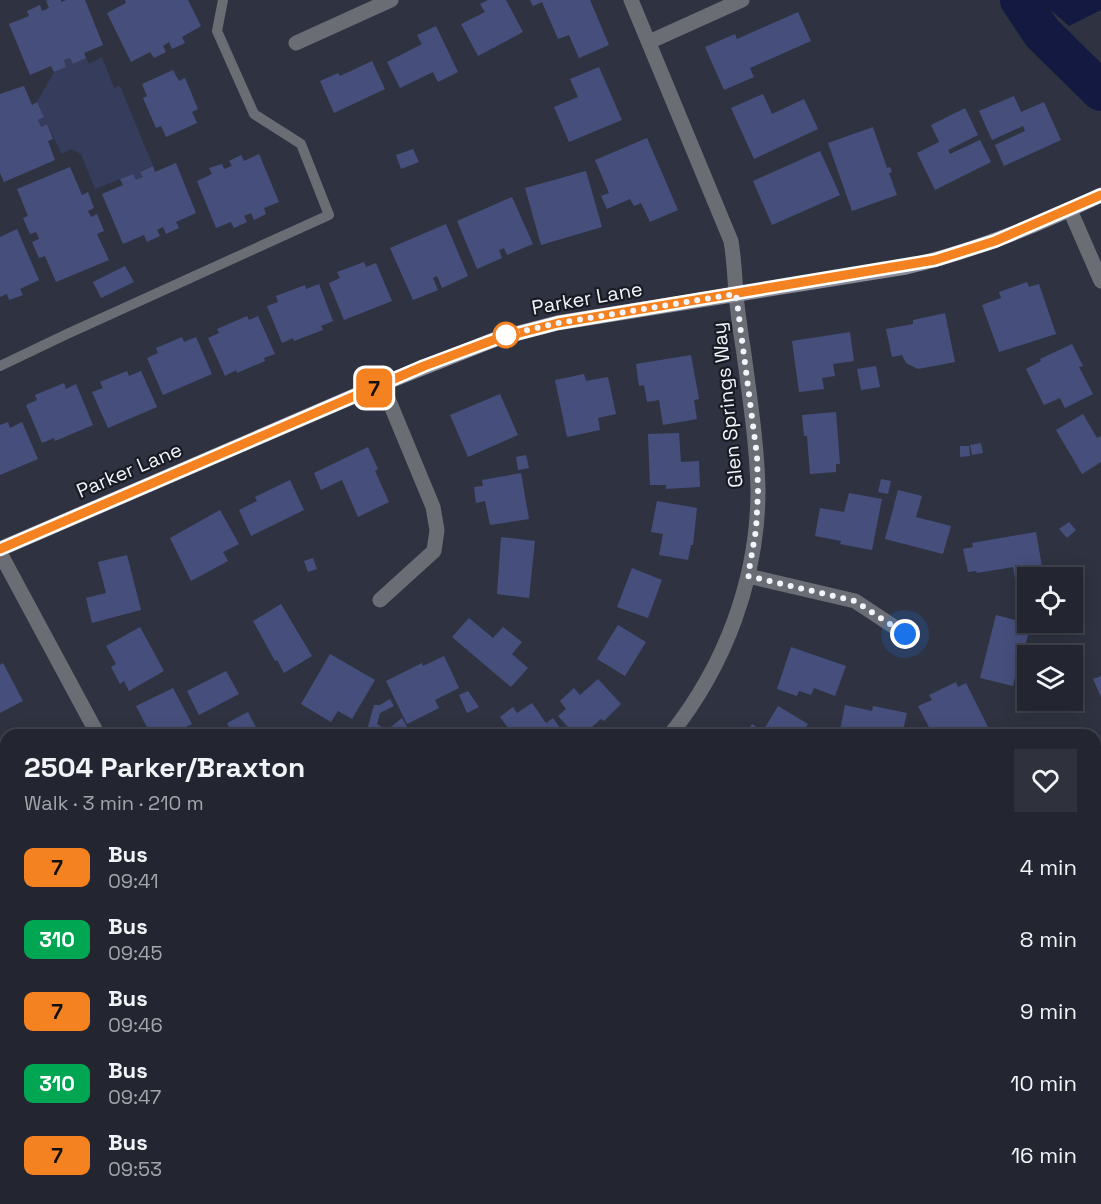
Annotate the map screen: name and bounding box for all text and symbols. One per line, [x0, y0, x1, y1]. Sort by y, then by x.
street label: Parker Lane [530, 275, 644, 321]
street label: Glen Springs Way [705, 321, 749, 489]
unlabelled marker [493, 322, 519, 348]
line badge: 7 [354, 368, 394, 408]
text: 7 [368, 375, 380, 402]
street label: Parker Lane [72, 436, 186, 504]
map controls [1017, 567, 1083, 711]
button: locate [1017, 567, 1083, 633]
your location [890, 619, 920, 649]
button: layers [1017, 645, 1083, 711]
text: 2504 Parker/Braxton [24, 749, 305, 785]
button: heart [1014, 749, 1077, 812]
text: Walk · 3 min · 210 m [24, 790, 204, 816]
text: Bus [108, 840, 148, 868]
text: 4 min [1020, 853, 1077, 881]
text: 7 [51, 854, 63, 881]
text: 09:41 [108, 868, 159, 894]
text: Bus [108, 912, 148, 940]
text: 8 min [1020, 925, 1077, 953]
text: 310 [39, 926, 75, 953]
text: 09:45 [108, 940, 163, 966]
text: Bus [108, 984, 148, 1012]
text: 9 min [1020, 997, 1077, 1025]
text: 7 [51, 998, 63, 1025]
text: 09:46 [108, 1012, 163, 1038]
text: Bus [108, 1056, 148, 1084]
text: 10 min [1010, 1069, 1077, 1097]
text: 310 [39, 1070, 75, 1097]
text: 09:47 [108, 1084, 161, 1110]
text: Bus [108, 1128, 148, 1156]
text: 16 min [1011, 1141, 1077, 1169]
text: 7 [51, 1142, 63, 1169]
text: 09:53 [108, 1156, 162, 1182]

